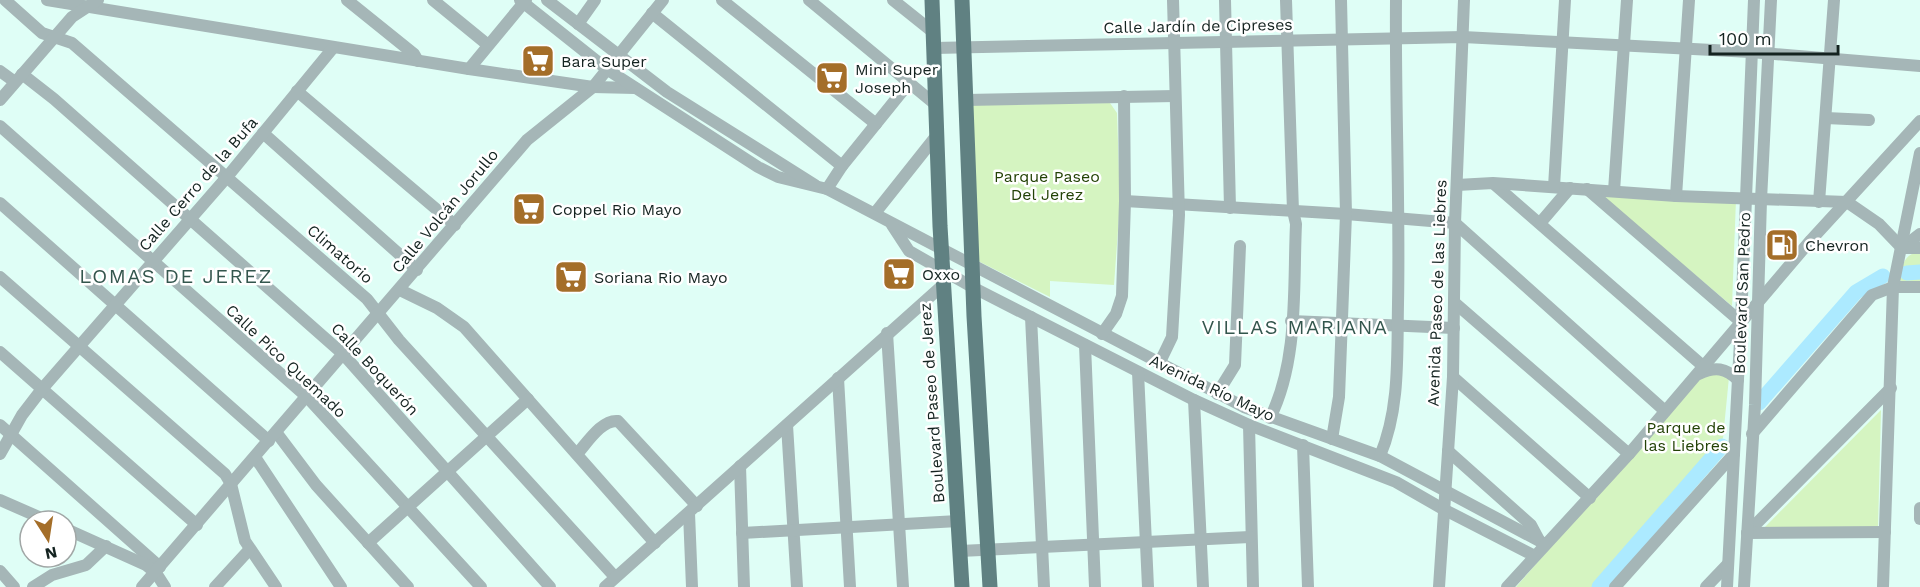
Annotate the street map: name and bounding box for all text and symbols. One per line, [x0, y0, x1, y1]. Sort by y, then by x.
street label: Calle Jardín de Cipreses [1103, 15, 1293, 37]
scale bar [1710, 18, 1838, 56]
text: 100 m [1719, 28, 1772, 49]
supermarket icon: Bara Super [520, 43, 556, 79]
place label: Bara Super [561, 52, 647, 71]
supermarket icon: Mini Super Joseph [814, 60, 850, 96]
place label: Mini Super Joseph [855, 60, 939, 97]
street label: Calle Cerro de la Bufa [135, 113, 261, 255]
street label: Calle Volcán Jorullo [388, 145, 502, 277]
park label: Parque Paseo Del Jerez [994, 167, 1100, 204]
street label: Avenida Paseo de las Liebres [1424, 179, 1450, 407]
supermarket icon: Coppel Rio Mayo [511, 191, 547, 227]
place label: Coppel Rio Mayo [552, 200, 682, 219]
street label: Boulevard San Pedro [1730, 212, 1754, 374]
street label: Climatorio [303, 220, 377, 288]
fuel station icon: Chevron [1764, 227, 1800, 263]
place label: Chevron [1805, 236, 1869, 255]
supermarket icon: Oxxo [881, 256, 917, 292]
supermarket icon: Soriana Rio Mayo [553, 259, 589, 295]
district label: LOMAS DE JEREZ [79, 264, 273, 288]
place label: Oxxo [922, 265, 960, 284]
place label: Soriana Rio Mayo [594, 268, 728, 287]
street label: Calle Pico Quemado [222, 300, 350, 422]
street label: Boulevard Paseo de Jerez [916, 302, 948, 504]
district label: VILLAS MARIANA [1201, 315, 1389, 339]
street label: Calle Boquerón [327, 319, 423, 419]
street label: Avenida Río Mayo [1146, 351, 1278, 425]
park label: Parque de las Liebres [1644, 418, 1728, 455]
north arrow [18, 509, 78, 569]
text: N [43, 543, 59, 564]

